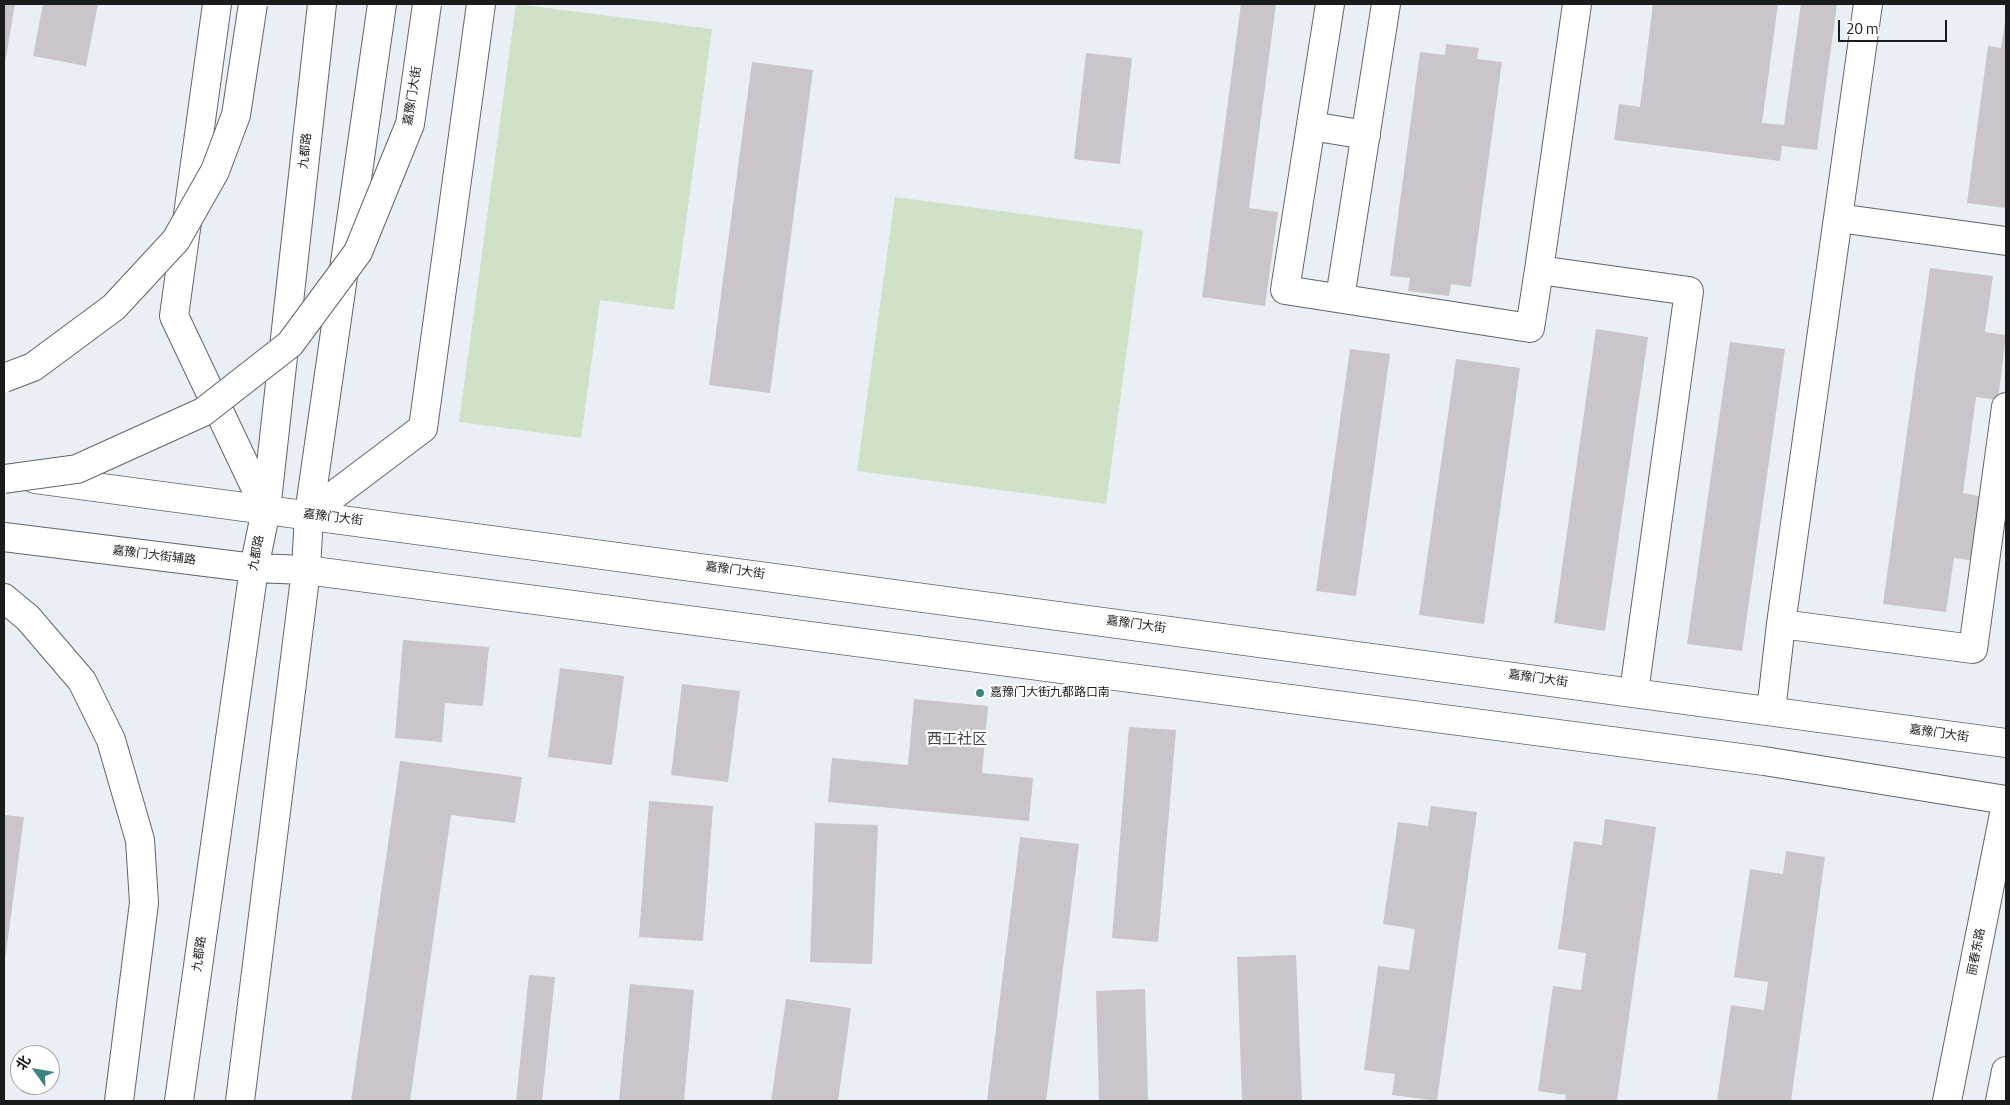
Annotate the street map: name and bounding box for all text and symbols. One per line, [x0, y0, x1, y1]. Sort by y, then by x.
scale bar [1840, 10, 1949, 42]
text: 20 m [1846, 17, 1879, 40]
street label: 嘉豫门大街 [401, 65, 425, 127]
street label: 九都路 [297, 132, 315, 170]
street label: 嘉豫门大街 [302, 507, 364, 529]
street label: 九都路 [246, 534, 268, 572]
street label: 嘉豫门大街辅路 [111, 544, 197, 568]
street label: 嘉豫门大街 [704, 560, 766, 582]
street label: 嘉豫门大街 [1105, 614, 1167, 636]
street label: 嘉豫门大街 [1507, 668, 1569, 690]
place label: 嘉豫门大街九都路口南 [990, 686, 1110, 700]
marker: 嘉豫门大街九都路口南 [974, 687, 986, 699]
street label: 嘉豫门大街 [1908, 723, 1970, 745]
district label: 西工社区 [927, 731, 987, 749]
street label: 丽春东路 [1965, 927, 1989, 977]
street label: 九都路 [190, 935, 210, 973]
north arrow [10, 1045, 60, 1095]
text: 北 [10, 1051, 35, 1074]

